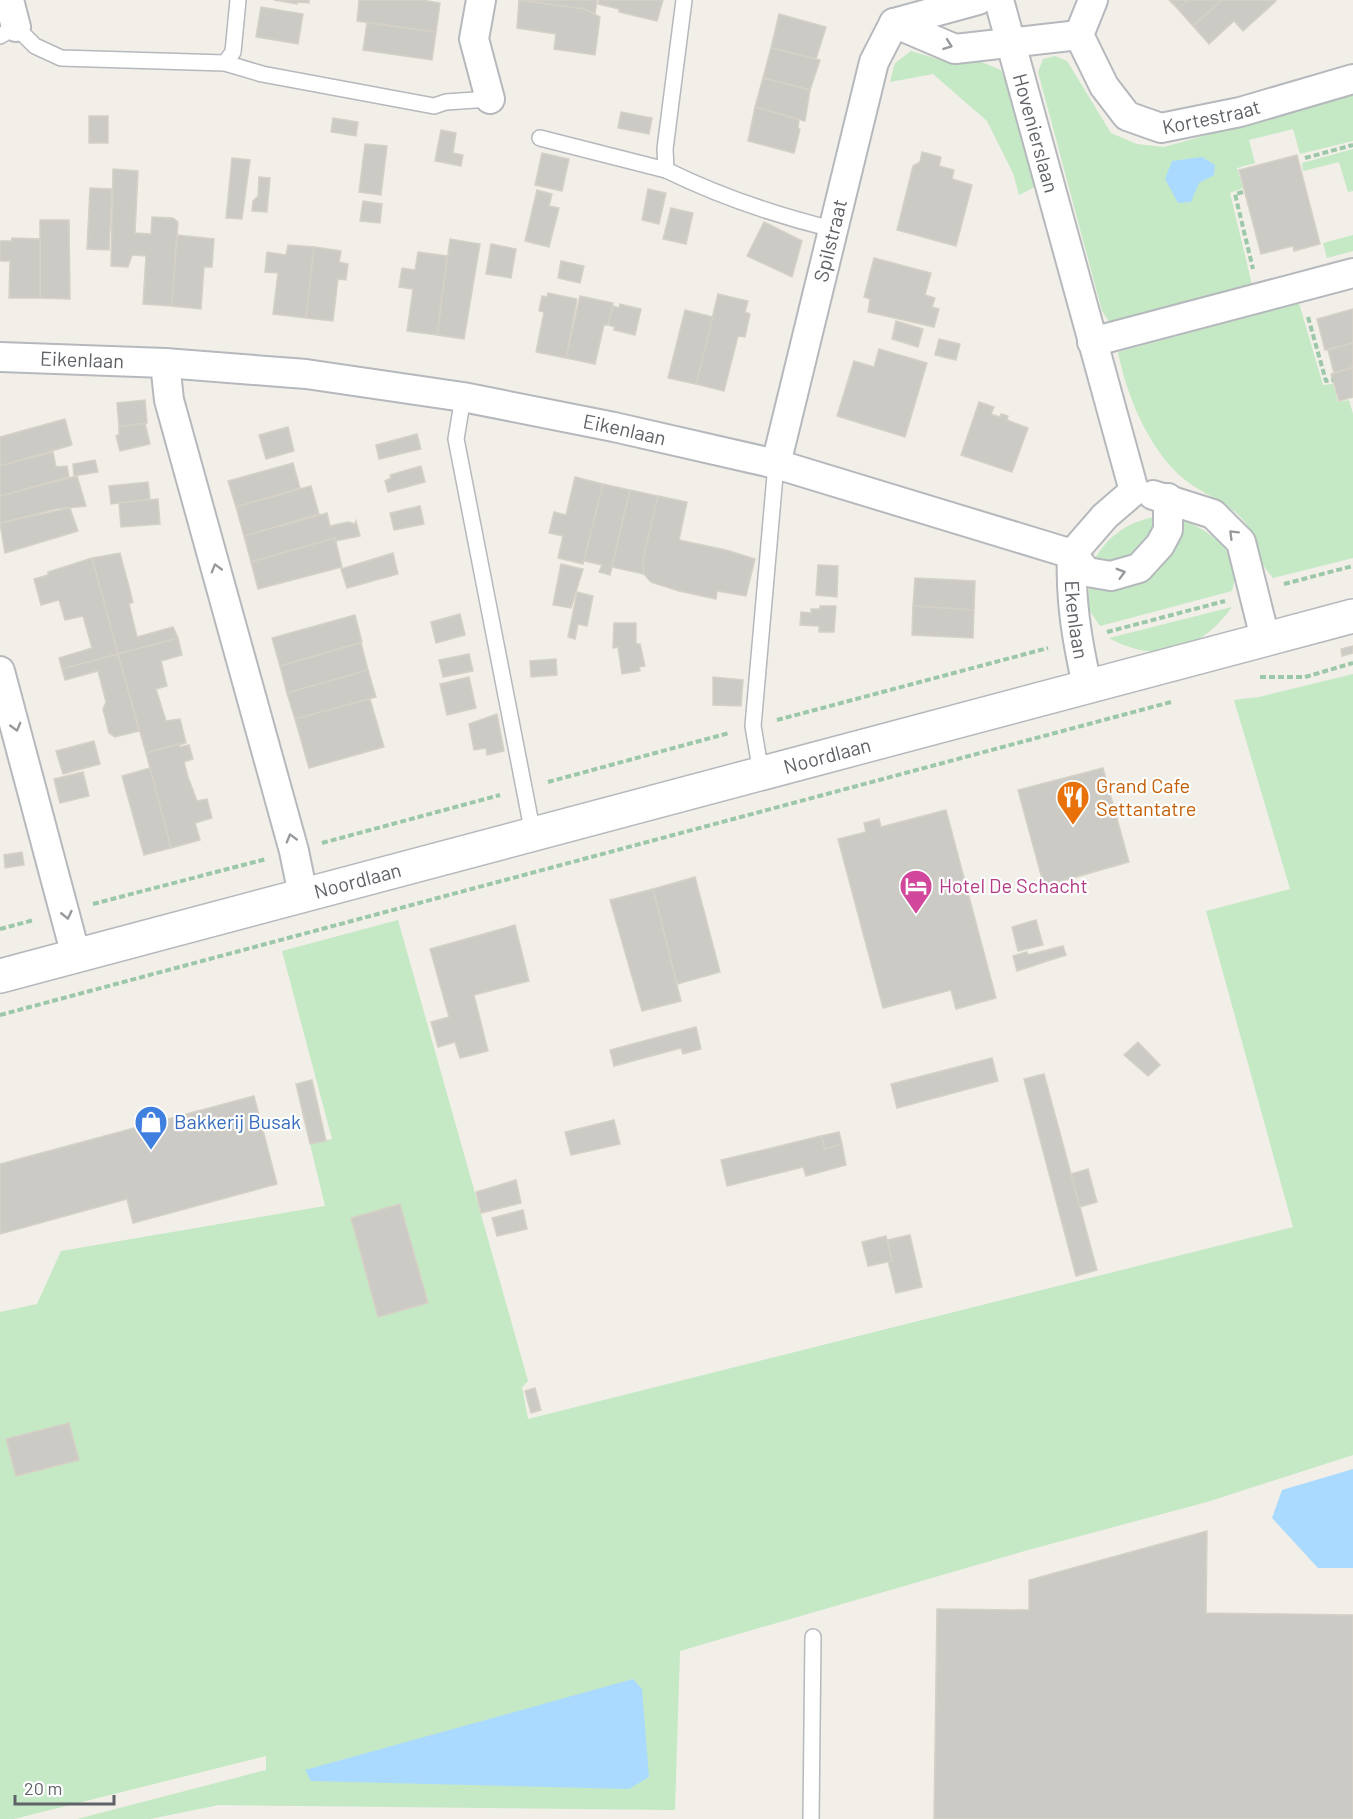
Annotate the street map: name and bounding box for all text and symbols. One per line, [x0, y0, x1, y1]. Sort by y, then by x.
one-way arrow [942, 38, 953, 51]
street label: Hovenierslaan [1009, 70, 1064, 195]
street label: Kortestraat [1160, 94, 1263, 138]
street label: Spilstraat [808, 197, 851, 284]
street label: Eikenlaan [39, 345, 124, 373]
street label: Eikenlaan [581, 408, 668, 450]
one-way arrow [1229, 531, 1240, 541]
one-way arrow [210, 563, 223, 573]
one-way arrow [1115, 568, 1126, 580]
street label: Ekenlaan [1061, 580, 1094, 661]
one-way arrow [8, 722, 21, 732]
street label: Noordlaan [781, 732, 873, 778]
place label: Grand Cafe Settantatre [1096, 773, 1196, 820]
restaurant icon: Grand Cafe Settantatre [1055, 779, 1091, 826]
one-way arrow [285, 833, 298, 843]
street label: Noordlaan [311, 857, 404, 903]
hotel icon: Hotel De Schacht [898, 868, 934, 915]
place label: Hotel De Schacht [939, 873, 1088, 897]
one-way arrow [60, 910, 73, 920]
shop icon: Bakkerij Busak [133, 1104, 169, 1151]
place label: Bakkerij Busak [174, 1109, 301, 1133]
scale bar [15, 1768, 114, 1806]
text: 20 m [24, 1777, 62, 1799]

